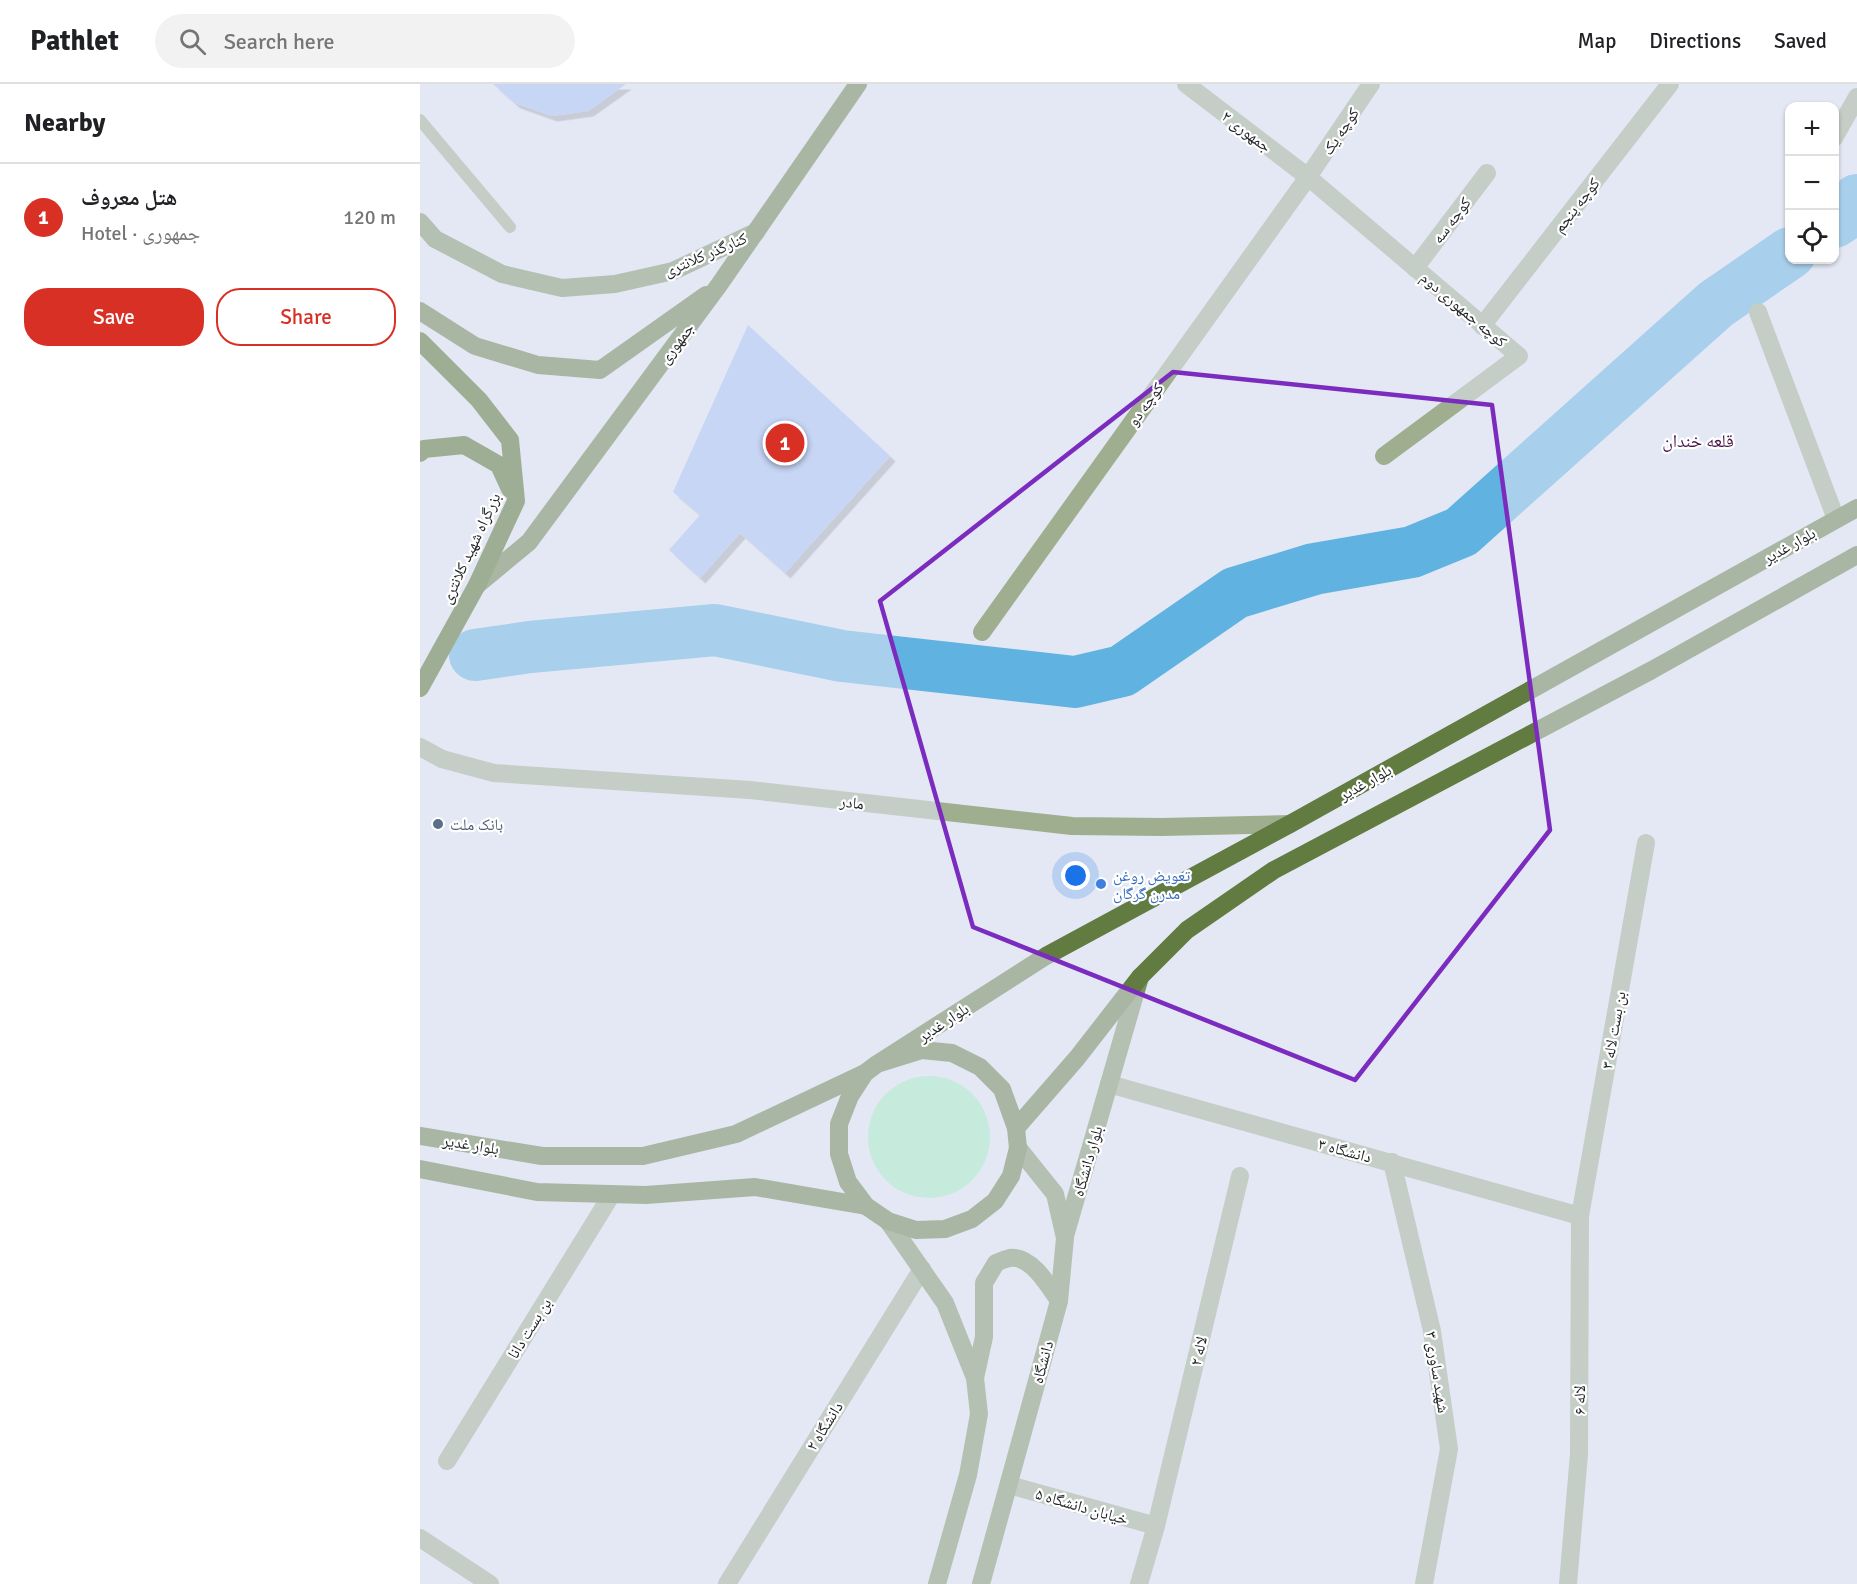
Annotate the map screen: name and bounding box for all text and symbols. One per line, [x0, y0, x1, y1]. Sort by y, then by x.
search box [155, 14, 575, 68]
text: Pathlet [30, 24, 119, 58]
icon: search [176, 25, 209, 58]
text: Search here [224, 28, 335, 55]
text: Map [1578, 28, 1616, 54]
text: Directions [1649, 28, 1741, 54]
text: Saved [1774, 28, 1827, 54]
map controls [1785, 102, 1839, 264]
button: + [1785, 102, 1839, 156]
street label: کوچه یک [1318, 104, 1364, 159]
text: Nearby [24, 107, 105, 139]
street label: ۲ جمهوری [1218, 107, 1275, 157]
button: − [1785, 156, 1839, 210]
street label: کوچه پنجم [1549, 174, 1605, 237]
text: هتل معروف [81, 184, 177, 211]
street label: کوچه سه [1428, 193, 1476, 248]
text: 1 [38, 205, 49, 230]
text: 120 m [343, 205, 396, 230]
button: locate [1785, 210, 1839, 264]
text: Hotel · جمهوری [81, 221, 200, 246]
street label: کنارگذر کلانتری [661, 228, 750, 281]
street label: کوچه جمهوری دوم [1416, 268, 1511, 352]
button: Save [24, 288, 204, 346]
button: Share [216, 288, 396, 346]
street label: جمهوری [655, 319, 699, 368]
street label: کوچه دو [1123, 379, 1169, 430]
pin: 1 [766, 420, 805, 466]
district label: قلعه خندان [1662, 430, 1734, 452]
street label: بزرگراه شهید کلانتری [436, 490, 505, 607]
street label: بلوار غدیر [1759, 523, 1819, 569]
street label: بلوار غدیر [1335, 760, 1395, 806]
street label: مادر [838, 791, 865, 814]
place label: بانک ملت [450, 815, 503, 835]
marker: بانک ملت [431, 817, 445, 831]
your location [1061, 861, 1090, 890]
place label: تعویض روغن مدرن گرگان [1113, 866, 1191, 904]
marker: تعویض روغن مدرن گرگان [1094, 877, 1108, 891]
street label: بن بست لاله ۳ [1597, 990, 1631, 1071]
street label: بلوار غدیر [913, 999, 973, 1047]
street label: بلوار دانشگاه [1068, 1124, 1108, 1199]
street label: بلوار غدیر [440, 1131, 501, 1159]
street label: ۳ دانشگاه [1316, 1134, 1373, 1168]
street label: بن بست دانا [503, 1294, 556, 1363]
street label: ۳ شهید ساوری [1421, 1330, 1453, 1414]
street label: ۲ لاله [1186, 1335, 1212, 1368]
street label: دانشگاه [1028, 1339, 1058, 1386]
street label: لاله ۶ [1570, 1385, 1590, 1415]
street label: دانشگاه ۲ [802, 1398, 848, 1455]
street label: خیابان دانشگاه ۵ [1033, 1484, 1130, 1530]

